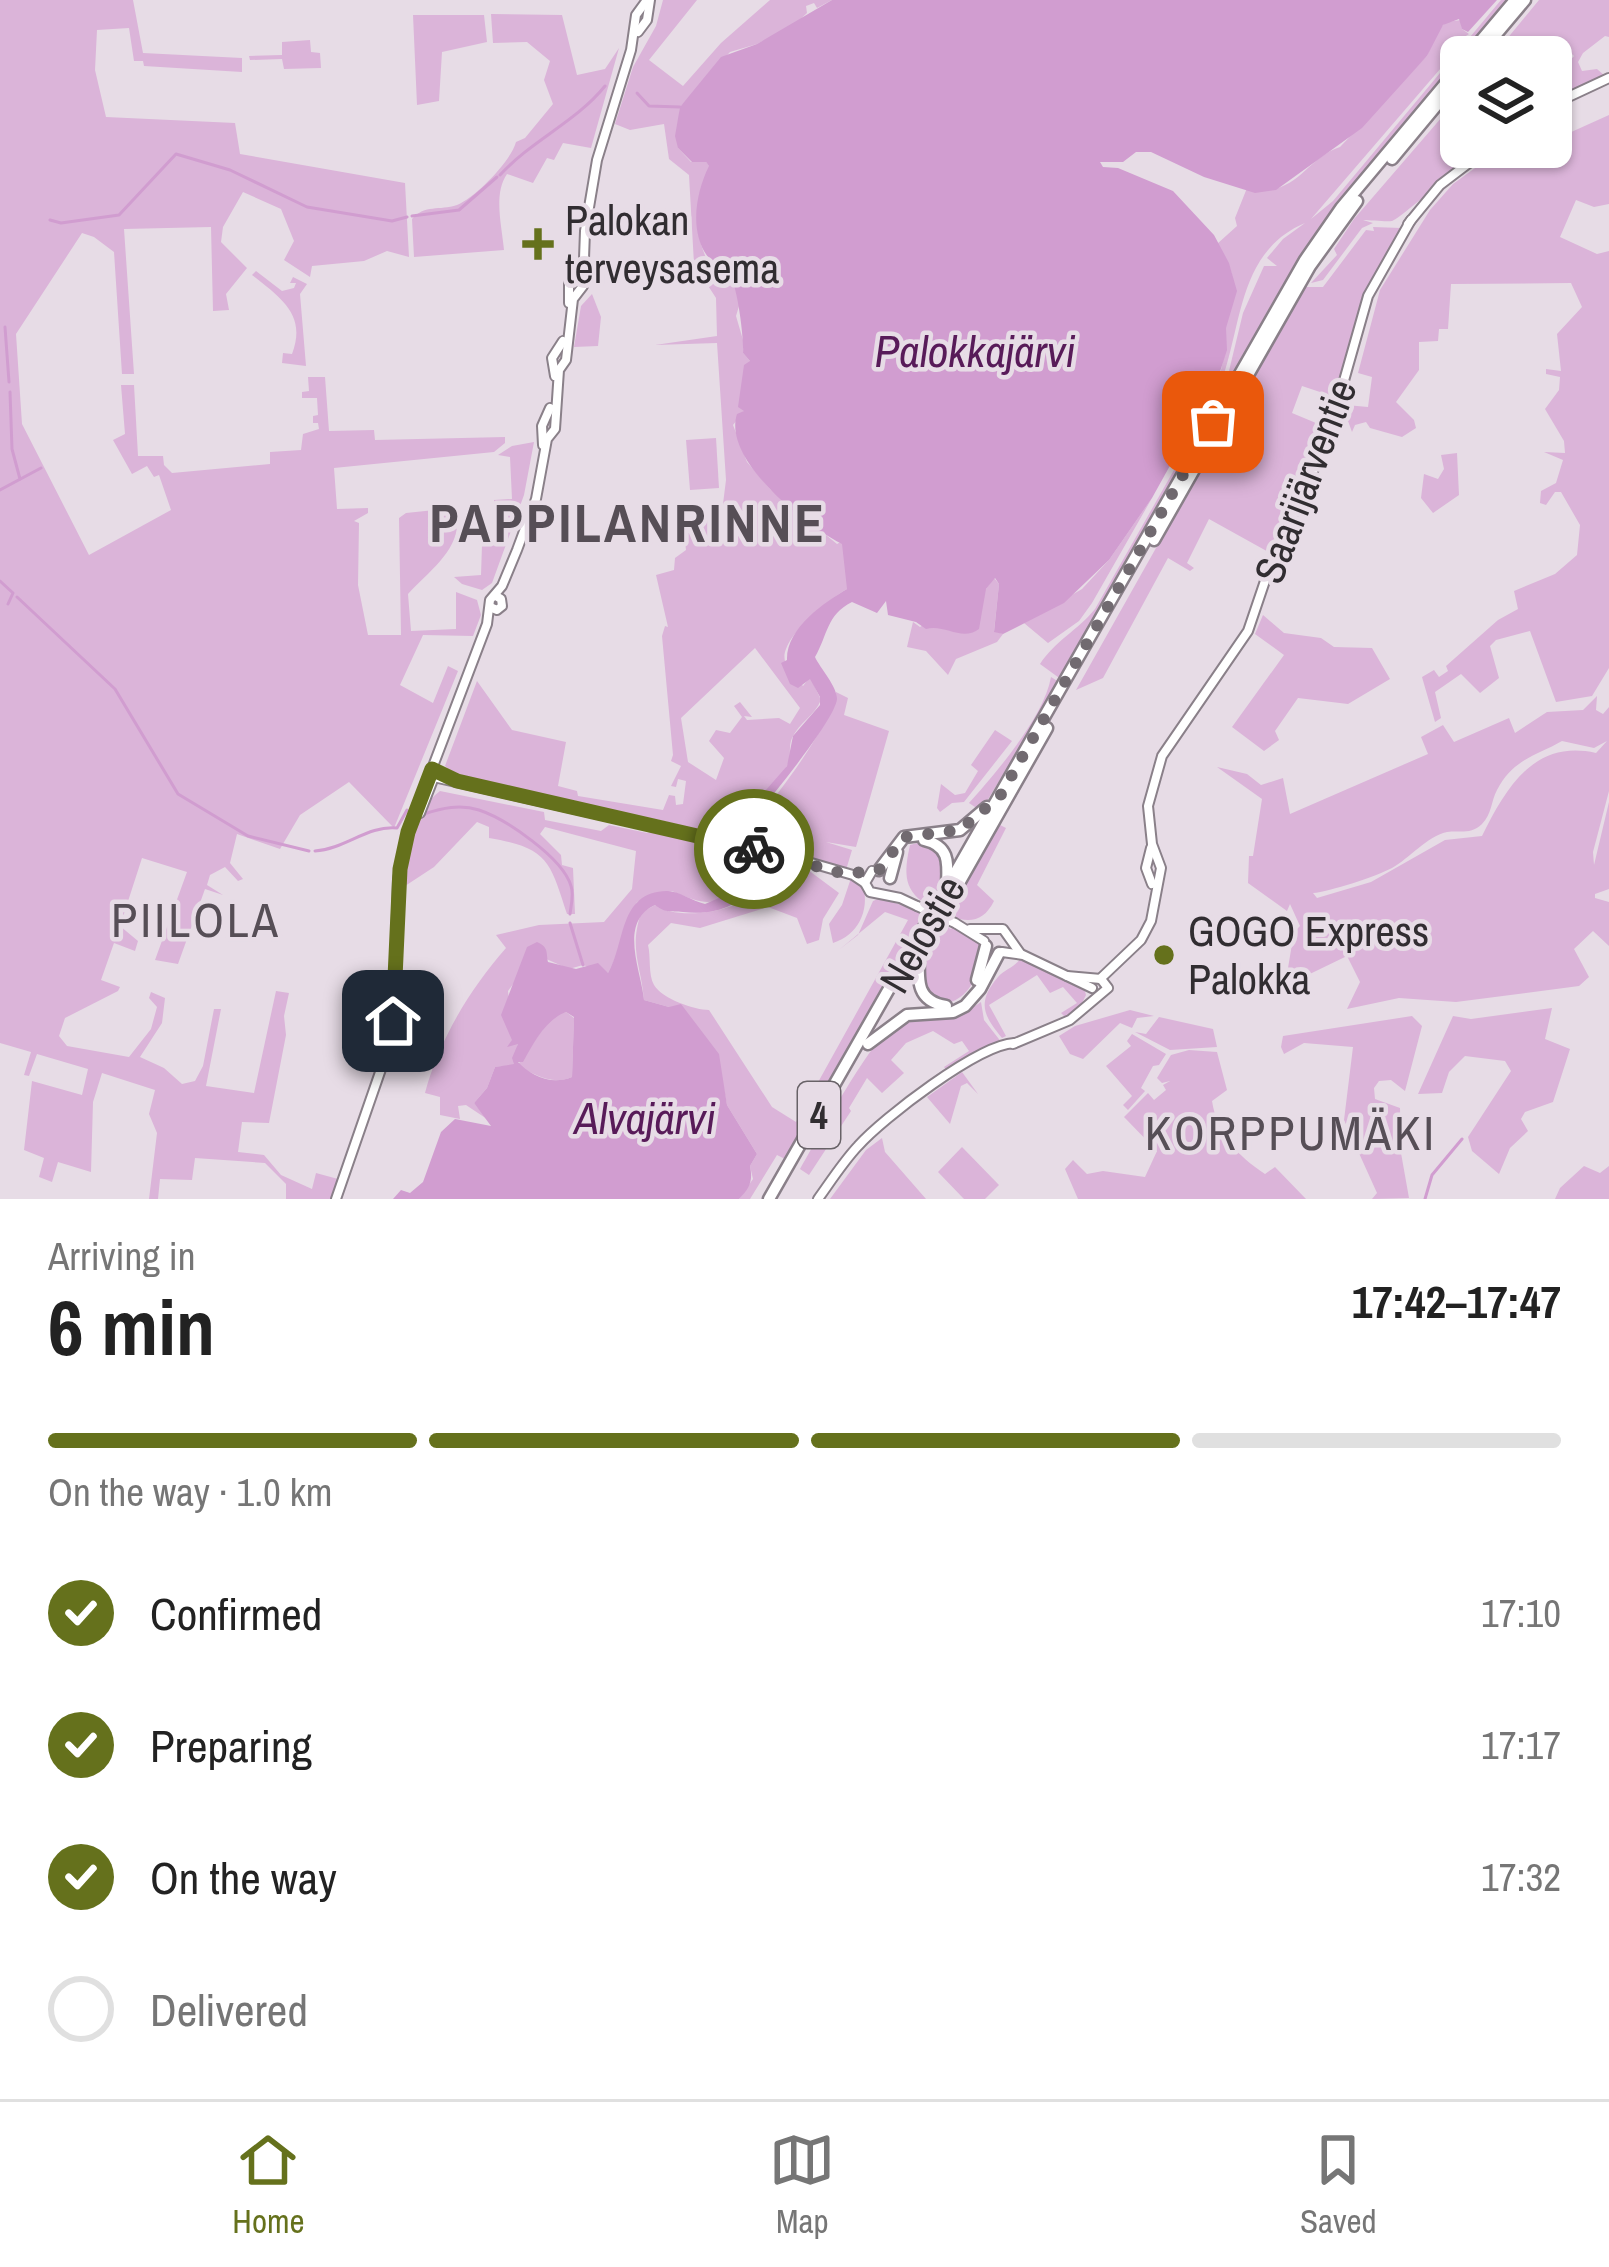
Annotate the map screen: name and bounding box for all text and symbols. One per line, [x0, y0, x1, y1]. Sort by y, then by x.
map controls [1440, 36, 1572, 168]
button: layers [1440, 36, 1572, 168]
place label: Palokan terveysasema [565, 192, 779, 296]
marker: Palokan terveysasema [522, 228, 554, 260]
water label: Palokkajärvi [875, 320, 1075, 381]
pin [1162, 371, 1264, 473]
street label: Saarijärventie [1240, 371, 1370, 591]
icon: bag [1180, 389, 1246, 455]
district label: PAPPILANRINNE [429, 486, 827, 559]
courier [694, 789, 814, 909]
icon: bike [721, 816, 787, 882]
street label: Nelostie [866, 865, 978, 1003]
district label: PIILOLA [111, 887, 281, 952]
place label: GOGO Express Palokka [1188, 903, 1429, 1007]
marker: GOGO Express Palokka [1151, 942, 1177, 968]
pin [342, 970, 444, 1072]
icon: home [360, 988, 426, 1054]
road number: 4 [798, 1082, 840, 1148]
water label: Alvajärvi [572, 1087, 716, 1148]
district label: KORPPUMÄKI [1145, 1100, 1437, 1165]
text: Arriving in [48, 1230, 196, 1282]
text: 17:42–17:47 [1352, 1271, 1561, 1332]
text: 6 min [48, 1274, 215, 1379]
text: On the way · 1.0 km [48, 1466, 332, 1518]
icon: check [48, 1580, 114, 1646]
text: Confirmed [150, 1583, 322, 1644]
text: 17:10 [1481, 1587, 1561, 1639]
icon: check [48, 1712, 114, 1778]
text: Preparing [150, 1715, 312, 1776]
text: 17:17 [1481, 1719, 1561, 1771]
icon: check [48, 1844, 114, 1910]
text: On the way [150, 1847, 337, 1908]
text: 17:32 [1481, 1851, 1561, 1903]
text: Delivered [150, 1979, 308, 2040]
tab: Home [232, 2127, 305, 2243]
tab: Map [769, 2127, 835, 2243]
tab: Saved [1300, 2127, 1377, 2243]

